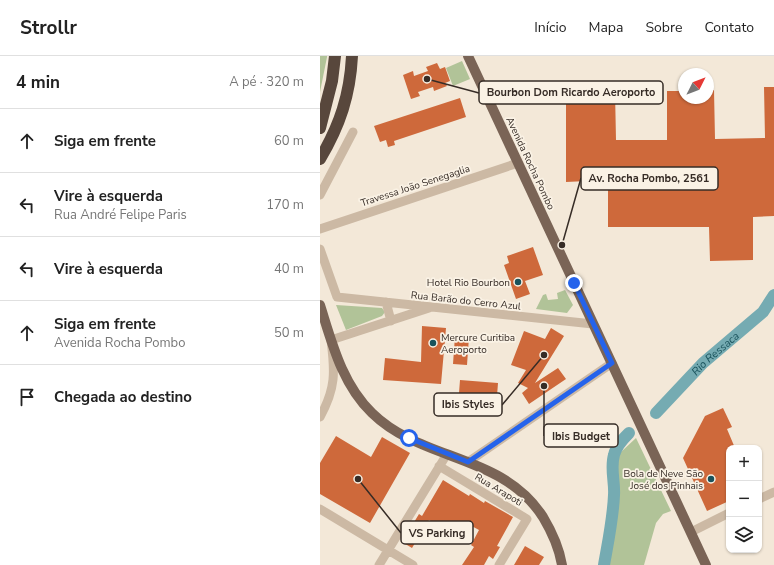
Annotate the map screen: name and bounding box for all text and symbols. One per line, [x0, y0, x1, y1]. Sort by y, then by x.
text: Strollr [20, 15, 77, 41]
text: Início [534, 18, 566, 37]
text: Mapa [588, 18, 623, 37]
text: Sobre [645, 18, 682, 37]
text: Contato [704, 18, 754, 37]
north arrow [678, 68, 714, 104]
text: 4 min [16, 71, 60, 94]
text: A pé · 320 m [229, 73, 304, 91]
callout: Bourbon Dom Ricardo Aeroporto [479, 81, 663, 104]
text: Bourbon Dom Ricardo Aeroporto [487, 85, 655, 100]
street label: Avenida Rocha Pombo [502, 115, 558, 213]
icon: ahead [16, 130, 38, 152]
text: Siga em frente [54, 131, 156, 151]
text: 60 m [274, 132, 304, 150]
street label: Travessa João Senegaglia [359, 162, 472, 210]
callout: Av. Rocha Pombo, 2561 [581, 167, 718, 190]
text: Av. Rocha Pombo, 2561 [589, 171, 709, 186]
text: Vire à esquerda [54, 186, 163, 206]
icon: left [16, 194, 38, 216]
text: 170 m [266, 196, 304, 214]
text: Rua André Felipe Paris [54, 206, 187, 224]
icon: left [16, 258, 38, 280]
text: Vire à esquerda [54, 259, 163, 279]
text: 40 m [274, 260, 304, 278]
route end [565, 274, 583, 292]
place label: Hotel Rio Bourbon [427, 276, 510, 290]
marker: Hotel Rio Bourbon [513, 277, 523, 287]
street label: Rua Barão do Cerro Azul [410, 288, 522, 314]
text: Siga em frente [54, 314, 156, 334]
icon: ahead [16, 322, 38, 344]
text: 50 m [274, 324, 304, 342]
water label: Rio Ressaca [688, 328, 743, 379]
place label: Mercure Curitiba Aeroporto [441, 331, 515, 357]
text: Avenida Rocha Pombo [54, 334, 185, 352]
marker: Mercure Curitiba Aeroporto [428, 338, 438, 348]
icon: arrive [16, 386, 38, 408]
text: Chegada ao destino [54, 387, 192, 407]
callout: Ibis Styles [434, 393, 502, 416]
text: Ibis Styles [442, 397, 494, 412]
callout: Ibis Budget [544, 424, 618, 447]
route start [400, 429, 418, 447]
text: Ibis Budget [552, 429, 611, 444]
map controls [726, 445, 762, 553]
button: + [726, 445, 762, 481]
place label: Bola de Neve São José dos Pinhais [623, 467, 703, 493]
street label: Rua Arapoti [472, 470, 525, 510]
marker: Bola de Neve São José dos Pinhais [706, 474, 716, 484]
button: − [726, 481, 762, 517]
button: layers [726, 517, 762, 553]
callout: VS Parking [401, 521, 473, 544]
text: VS Parking [408, 526, 465, 541]

